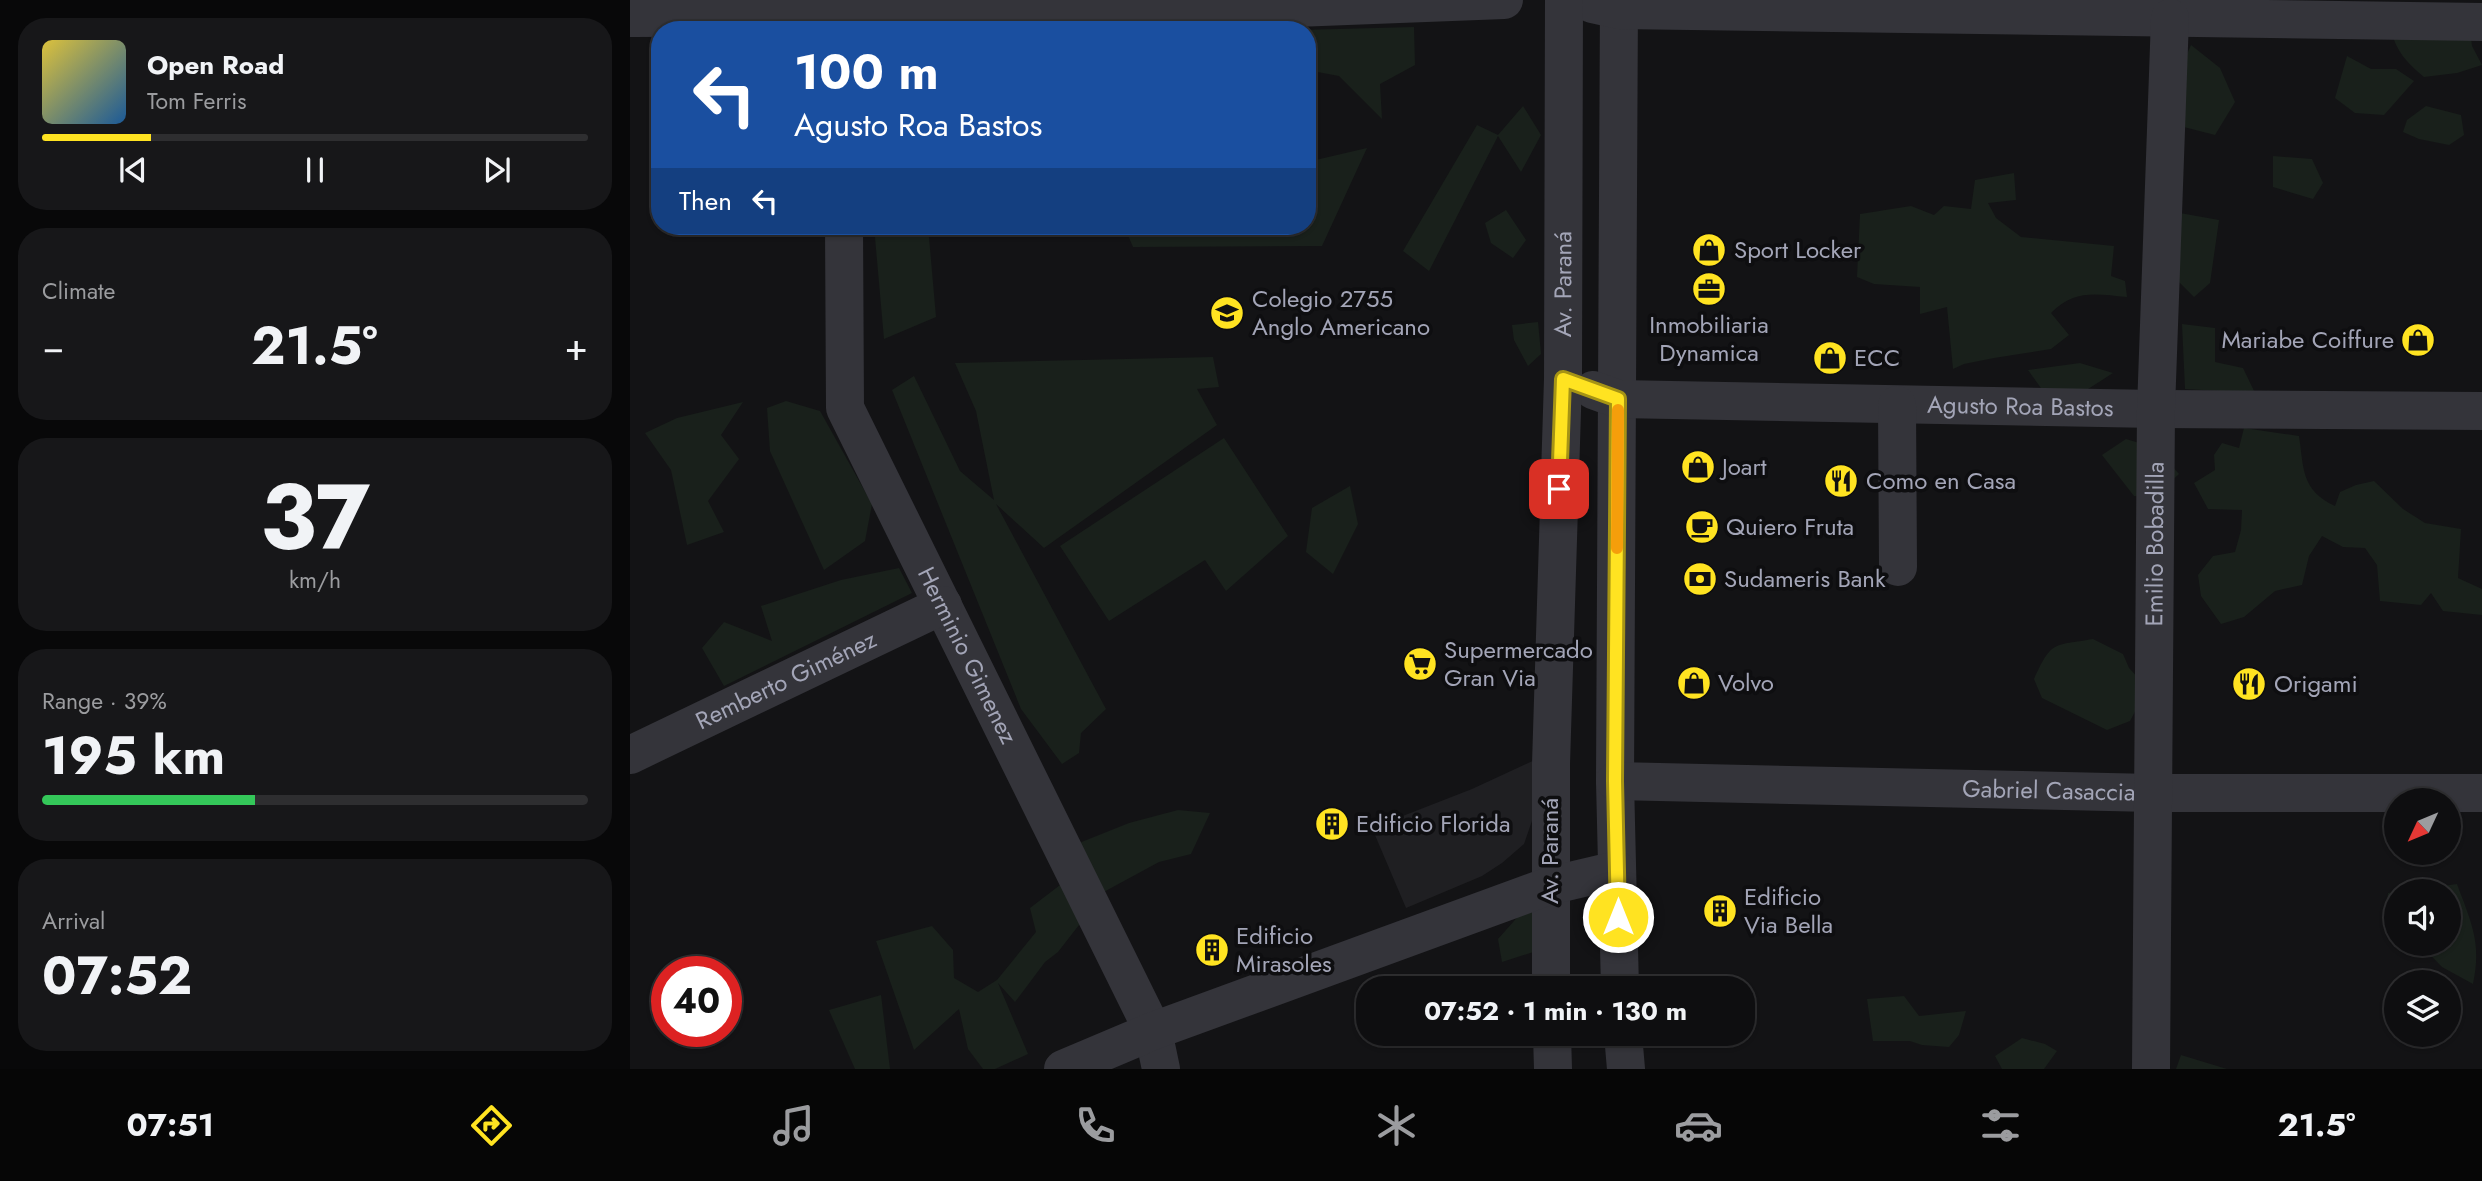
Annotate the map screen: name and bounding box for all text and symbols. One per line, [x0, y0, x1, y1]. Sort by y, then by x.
text: 100 m [794, 37, 939, 107]
text: Open Road [147, 46, 284, 84]
icon: left [679, 49, 770, 140]
text: Tom Ferris [147, 84, 246, 118]
text: Agusto Roa Bastos [794, 102, 1042, 148]
icon: previous [114, 151, 152, 189]
icon: pause [296, 151, 334, 189]
icon: next [478, 151, 516, 189]
text: Then [679, 182, 732, 220]
icon: left [746, 182, 784, 220]
street label: Av. Paraná [1545, 231, 1580, 337]
shop icon: Sport Locker [1690, 231, 1728, 269]
place label: Sport Locker [1734, 232, 1862, 267]
office icon: Inmobiliaria Dynamica [1690, 270, 1728, 308]
text: Climate [42, 274, 115, 308]
place label: Colegio 2755 Anglo Americano [1252, 281, 1430, 344]
school or university icon: Colegio 2755 Anglo Americano [1208, 294, 1246, 332]
place label: Inmobiliaria Dynamica [1649, 307, 1769, 370]
text: 21.5° [251, 308, 378, 384]
text: − [42, 319, 64, 374]
text: + [565, 319, 588, 374]
shop icon: Mariabe Coiffure [2399, 321, 2437, 359]
place label: Mariabe Coiffure [2221, 322, 2394, 357]
shop icon: ECC [1811, 339, 1849, 377]
place label: ECC [1854, 340, 1900, 375]
street label: Agusto Roa Bastos [1927, 387, 2114, 425]
shop icon: Joart [1679, 448, 1717, 486]
place label: Joart [1719, 449, 1767, 484]
text: 37 [260, 452, 370, 583]
pin [1529, 459, 1589, 519]
restaurant icon: Como en Casa [1822, 462, 1860, 500]
street label: Emilio Bobadilla [2136, 462, 2173, 626]
place label: Como en Casa [1866, 463, 2016, 498]
icon: arrive [1540, 470, 1578, 508]
cafe icon: Quiero Fruta [1683, 508, 1721, 546]
place label: Quiero Fruta [1726, 509, 1854, 544]
bank icon: Sudameris Bank [1681, 560, 1719, 598]
street label: Herminio Gimenez [909, 561, 1026, 750]
place label: Sudameris Bank [1724, 561, 1886, 596]
text: km/h [289, 563, 341, 597]
street label: Remberto Giménez [690, 622, 882, 738]
place label: Supermercado Gran Via [1444, 632, 1593, 695]
supermarket icon: Supermercado Gran Via [1401, 645, 1439, 683]
shop icon: Volvo [1675, 664, 1713, 702]
place label: Volvo [1718, 665, 1774, 700]
restaurant icon: Origami [2230, 665, 2268, 703]
place label: Origami [2274, 666, 2358, 701]
text: Range · 39% [42, 684, 167, 718]
text: 195 km [42, 718, 225, 794]
street label: Gabriel Casaccia [1962, 771, 2136, 810]
north arrow [2384, 788, 2460, 864]
map controls [2384, 788, 2461, 1047]
street label: Av. Paraná [1532, 798, 1567, 904]
building icon: Edificio Florida [1313, 805, 1351, 843]
place label: Edificio Florida [1356, 806, 1511, 841]
place label: Edificio Via Bella [1744, 879, 1833, 942]
button: sound [2384, 879, 2461, 956]
position arrow [1581, 880, 1655, 954]
building icon: Edificio Via Bella [1701, 892, 1739, 930]
text: Arrival [42, 904, 105, 938]
place label: Edificio Mirasoles [1236, 918, 1332, 981]
building icon: Edificio Mirasoles [1193, 931, 1231, 969]
text: 07:52 [42, 938, 192, 1014]
speed limit sign: 40 [651, 956, 742, 1047]
button: layers [2384, 970, 2461, 1047]
text: 07:52 · 1 min · 130 m [1424, 992, 1687, 1030]
icon: directions [467, 1101, 516, 1150]
icon: music [769, 1101, 818, 1150]
icon: phone [1071, 1101, 1120, 1150]
icon: climate [1372, 1101, 1421, 1150]
icon: car [1674, 1101, 1723, 1150]
icon: filters [1976, 1101, 2025, 1150]
text: 07:51 [126, 1102, 214, 1148]
text: 21.5° [2278, 1102, 2356, 1148]

